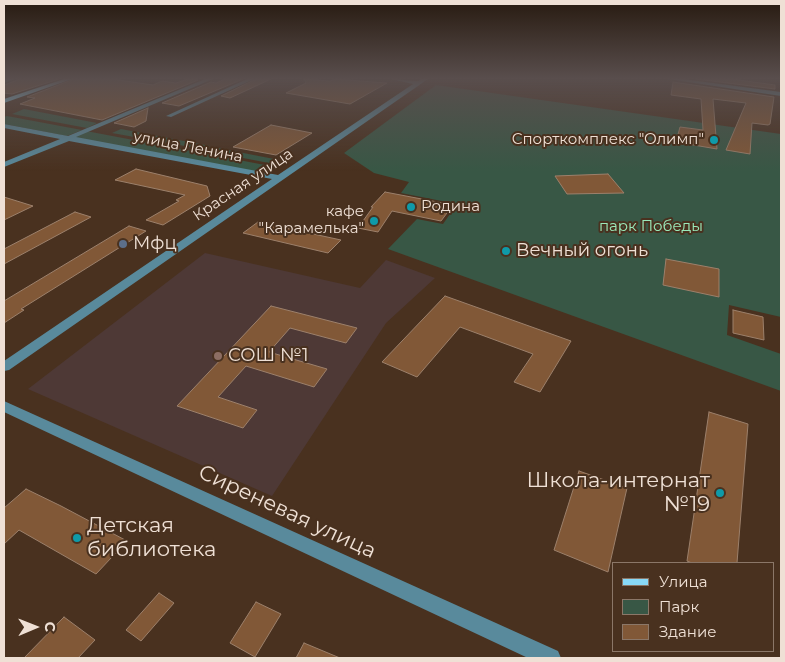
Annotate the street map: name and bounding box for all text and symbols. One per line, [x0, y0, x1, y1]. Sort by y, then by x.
street label: улица Ленина [132, 128, 244, 166]
place label: Спорткомплекс "Олимп" [512, 131, 704, 149]
marker: Спорткомплекс "Олимп" [708, 134, 720, 146]
street label: Красная улица [190, 145, 296, 225]
place label: Родина [421, 198, 480, 216]
marker: Родина [405, 201, 417, 213]
place label: кафе "Карамелька" [259, 203, 364, 238]
marker: кафе "Карамелька" [368, 215, 380, 227]
park label: парк Победы [599, 218, 703, 236]
place label: Мфц [133, 233, 177, 255]
marker: Мфц [117, 238, 129, 250]
place label: Вечный огонь [516, 240, 648, 262]
marker: Вечный огонь [500, 245, 512, 257]
place label: СОШ №1 [228, 345, 309, 367]
marker: СОШ №1 [212, 350, 224, 362]
street label: Сиреневая улица [194, 460, 380, 564]
place label: Школа-интернат №19 [527, 468, 710, 518]
marker: Школа-интернат №19 [714, 487, 726, 499]
place label: Детская библиотека [87, 513, 216, 563]
marker: Детская библиотека [71, 532, 83, 544]
legend [612, 562, 775, 652]
text: Улица [659, 572, 707, 591]
text: Парк [659, 597, 699, 616]
north arrow [10, 602, 60, 652]
text: С [41, 621, 59, 632]
text: Здание [659, 622, 717, 641]

